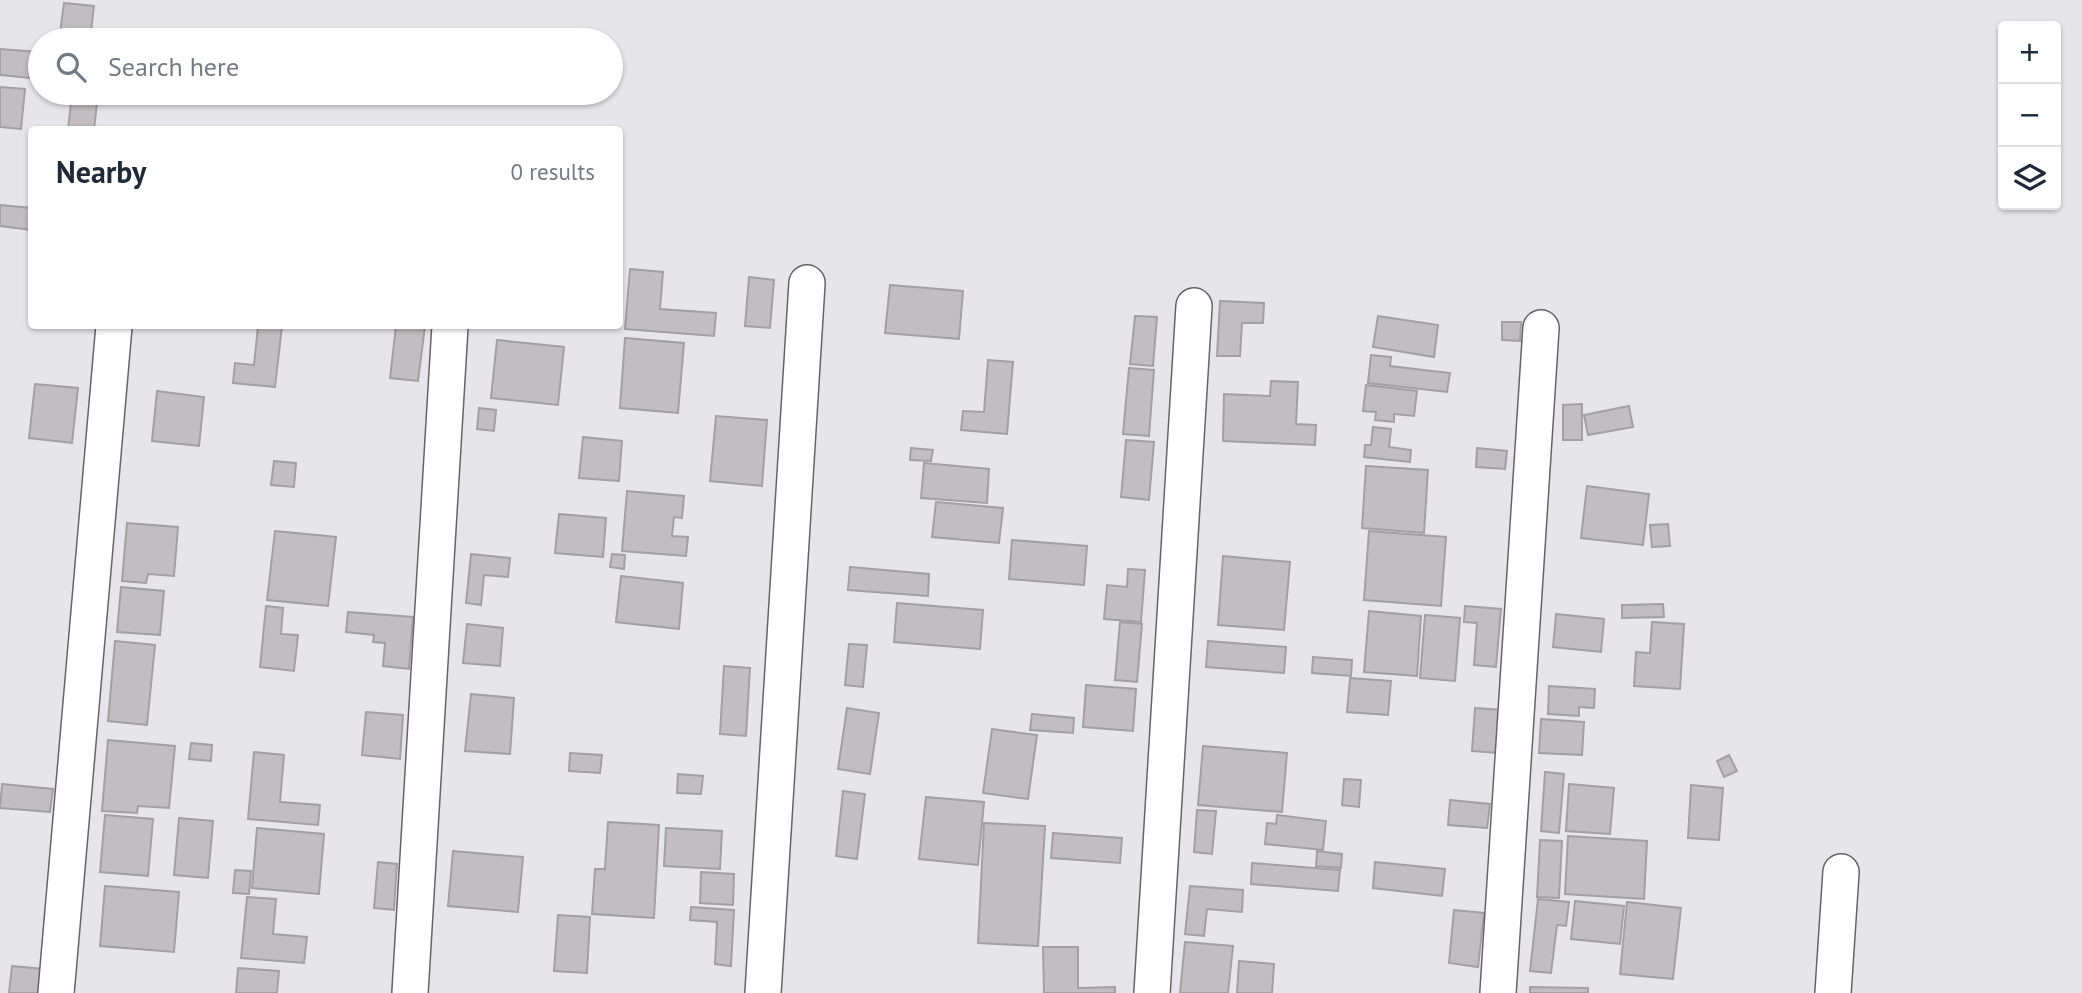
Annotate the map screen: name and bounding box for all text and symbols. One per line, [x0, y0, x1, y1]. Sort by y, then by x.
map controls [1998, 21, 2061, 210]
button: + [1998, 21, 2061, 84]
search box [28, 28, 623, 105]
icon: search [52, 48, 90, 86]
text: Search here [108, 50, 239, 83]
button: − [1998, 84, 2061, 147]
button: layers [1998, 147, 2061, 210]
text: Nearby [56, 152, 146, 191]
text: 0 results [511, 157, 595, 186]

